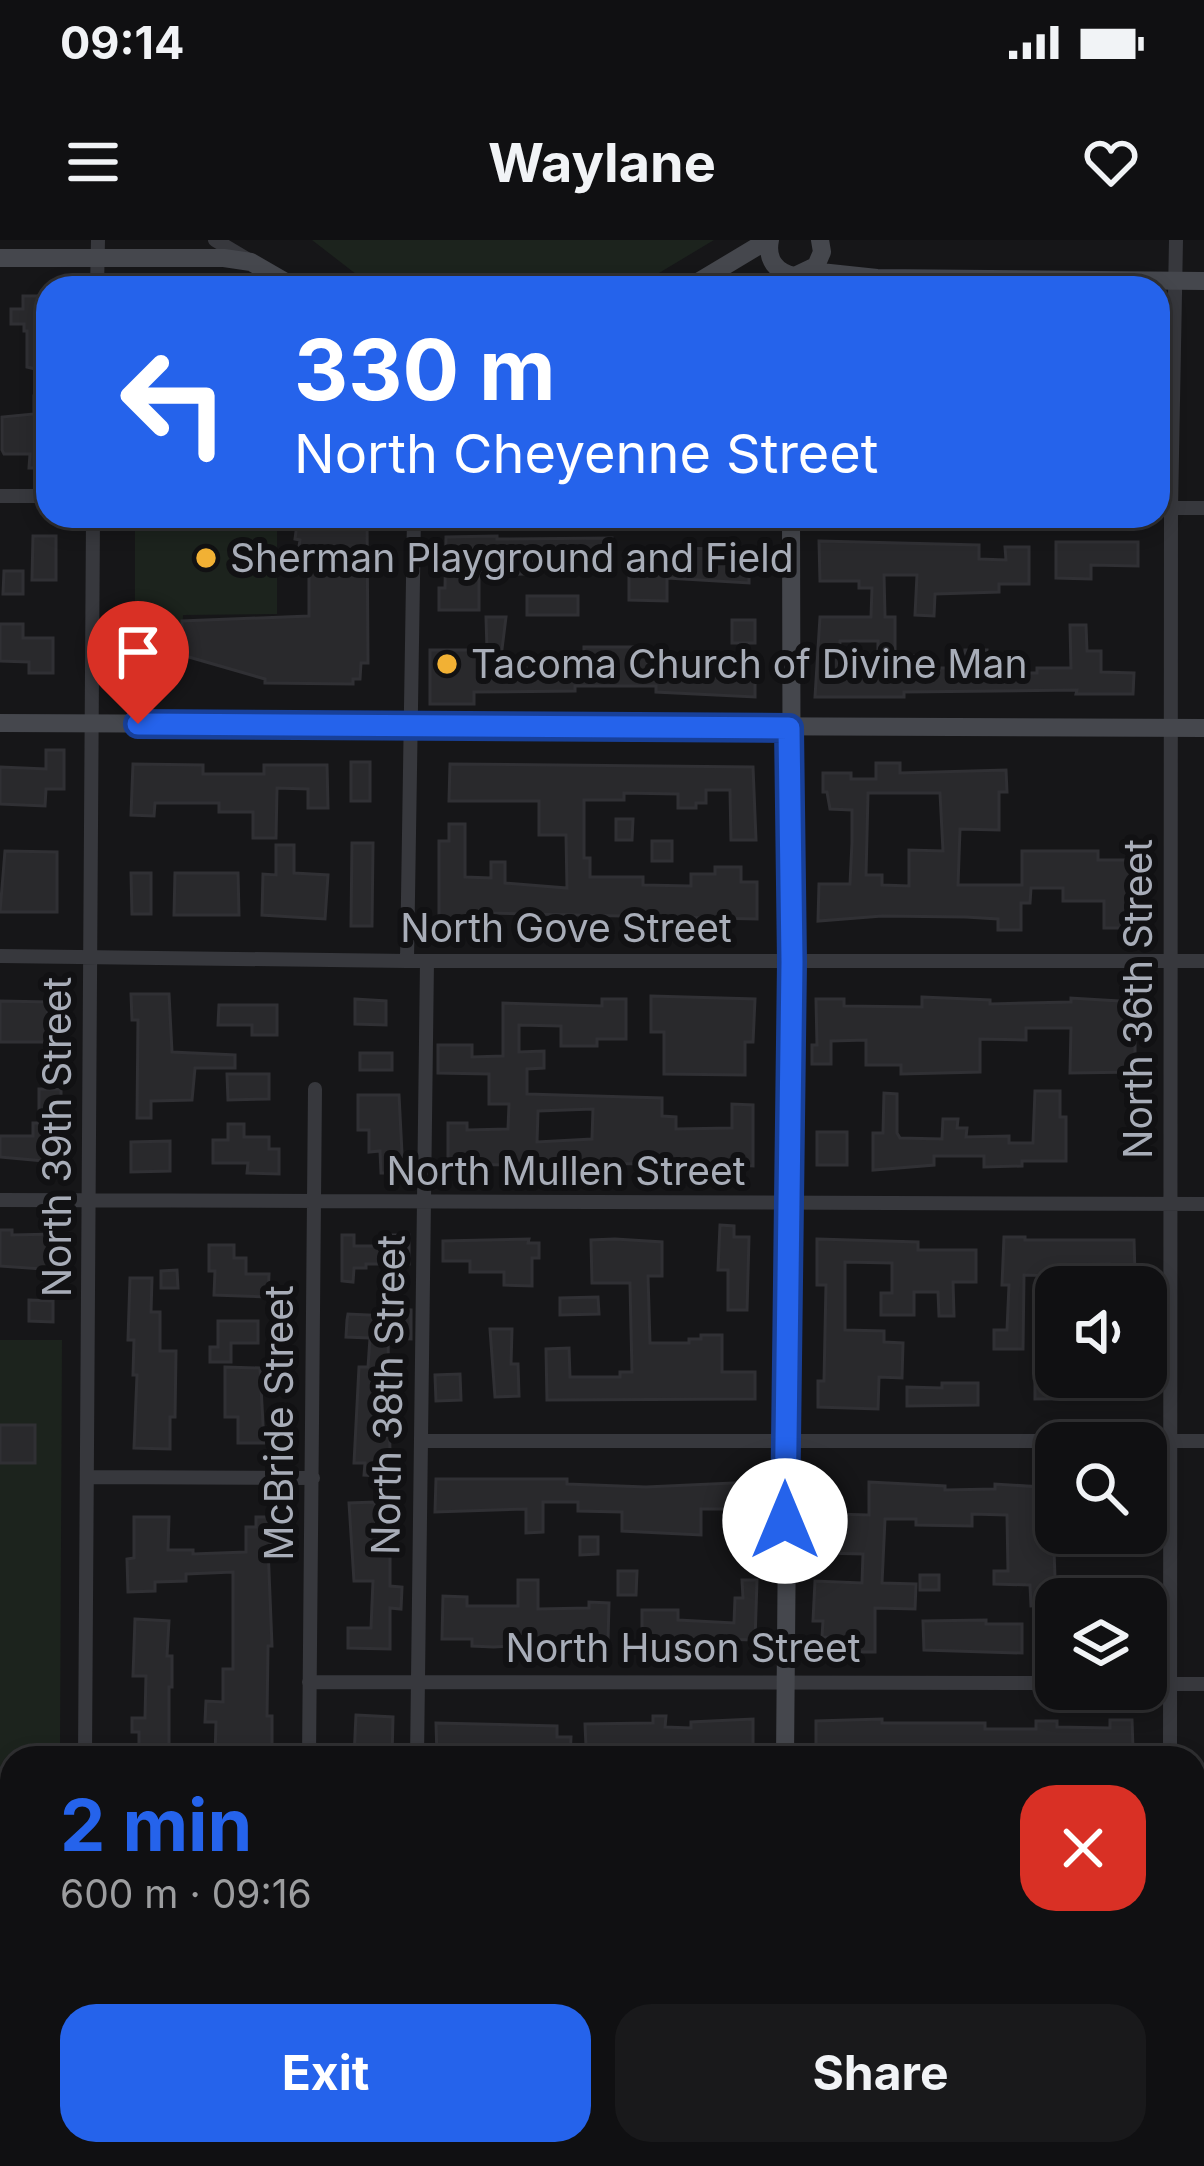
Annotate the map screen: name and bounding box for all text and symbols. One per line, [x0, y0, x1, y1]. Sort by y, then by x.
text: 09:14 [60, 15, 184, 70]
icon: menu [60, 129, 126, 195]
icon: heart [1078, 129, 1144, 195]
text: Waylane [488, 130, 716, 195]
text: 330 m [294, 319, 556, 420]
icon: left [96, 324, 252, 480]
text: North Cheyenne Street [294, 421, 878, 486]
place label: Sherman Playground and Field [230, 534, 794, 581]
marker: Sherman Playground and Field [193, 545, 219, 571]
pin [87, 601, 189, 724]
icon: arrive [105, 619, 171, 685]
place label: Tacoma Church of Divine Man [471, 640, 1028, 687]
marker: Tacoma Church of Divine Man [434, 651, 460, 677]
street label: North 36th Street [1114, 839, 1161, 1159]
street label: North Gove Street [400, 904, 732, 951]
street label: North 39th Street [33, 977, 80, 1297]
street label: North Mullen Street [387, 1147, 745, 1194]
street label: North 38th Street [361, 1235, 414, 1555]
map controls [1035, 1266, 1167, 1710]
button: sound [1035, 1266, 1167, 1398]
street label: McBride Street [255, 1285, 302, 1561]
button: search [1035, 1422, 1167, 1554]
position arrow [722, 1458, 848, 1584]
button: layers [1035, 1578, 1167, 1710]
street label: North Huson Street [506, 1624, 860, 1671]
text: 2 min [60, 1781, 252, 1868]
button: close [1020, 1785, 1146, 1911]
text: 600 m · 09:16 [60, 1870, 312, 1917]
button: Exit [60, 2004, 591, 2142]
button: Share [615, 2004, 1146, 2142]

